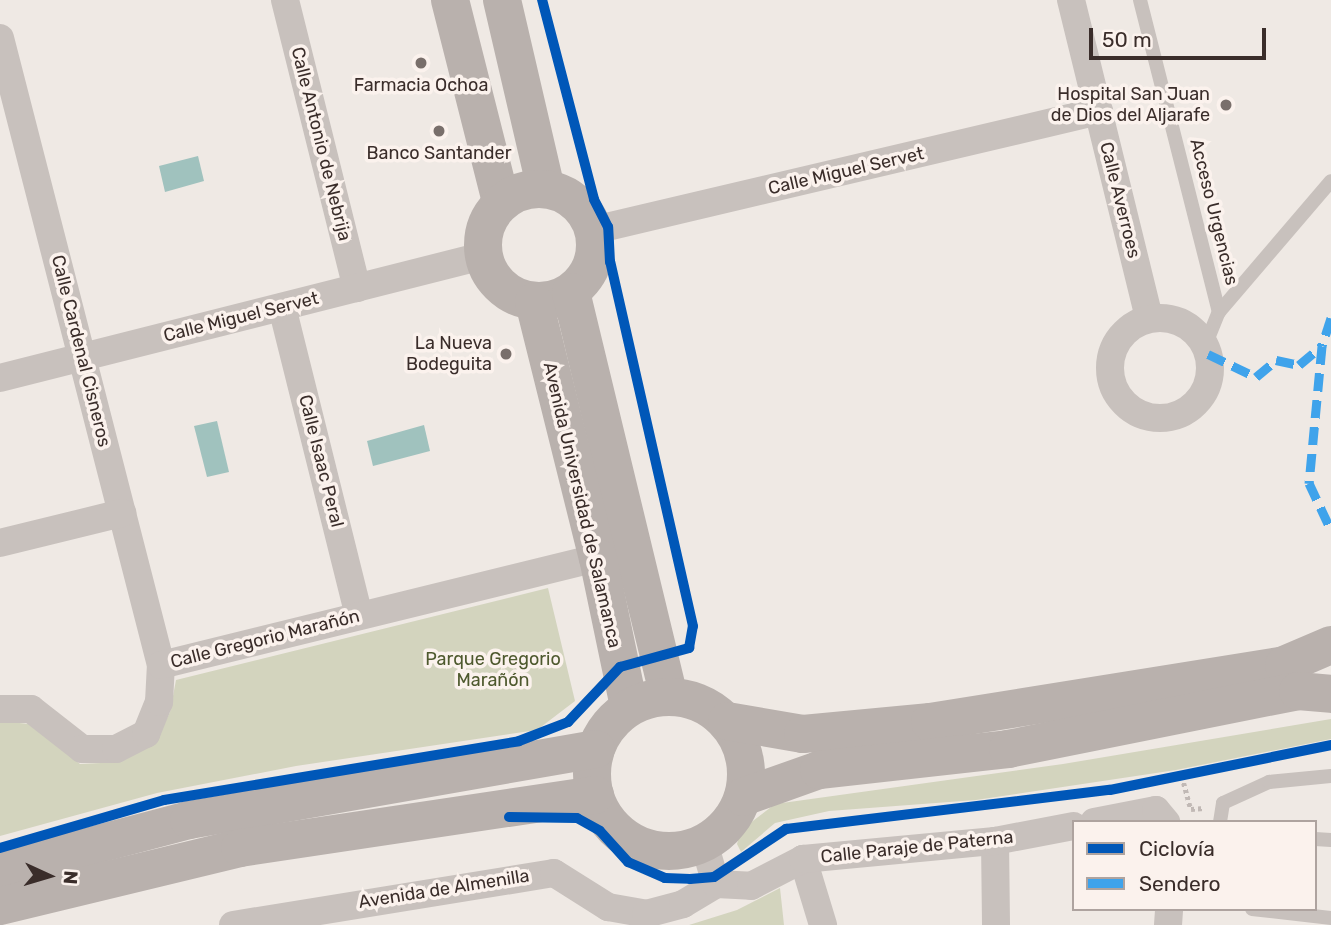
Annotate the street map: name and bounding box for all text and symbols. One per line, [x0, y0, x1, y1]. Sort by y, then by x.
scale bar [1093, 14, 1270, 58]
text: 50 m [1102, 27, 1152, 52]
street label: Calle Antonio de Nebrija [286, 45, 356, 243]
marker: Farmacia Ochoa [413, 55, 429, 71]
place label: Farmacia Ochoa [354, 74, 488, 96]
place label: Hospital San Juan de Dios del Aljarafe [1050, 84, 1210, 126]
marker: Hospital San Juan de Dios del Aljarafe [1216, 95, 1236, 115]
marker: Banco Santander [431, 123, 447, 139]
street label: Acceso Urgencias [1185, 137, 1243, 287]
street label: Calle Averroes [1095, 139, 1145, 261]
place label: Banco Santander [367, 142, 511, 164]
street label: Calle Miguel Servet [766, 143, 926, 199]
street label: Calle Cardenal Cisneros [47, 253, 115, 449]
street label: Calle Miguel Servet [161, 287, 321, 347]
place label: La Nueva Bodeguita [406, 333, 492, 376]
marker: La Nueva Bodeguita [498, 346, 514, 362]
street label: Avenida Universidad de Salamanca [539, 360, 625, 650]
street label: Calle Isaac Peral [294, 392, 348, 530]
street label: Calle Gregorio Marañón [168, 605, 362, 673]
park label: Parque Gregorio Marañón [425, 649, 561, 692]
legend [1072, 820, 1317, 911]
street label: Calle Paraje de Paterna [820, 826, 1014, 868]
text: Ciclovía [1139, 836, 1215, 861]
north arrow [14, 841, 84, 911]
street label: Avenida de Almenilla [357, 865, 531, 913]
text: N [58, 870, 82, 885]
text: Sendero [1139, 871, 1221, 896]

